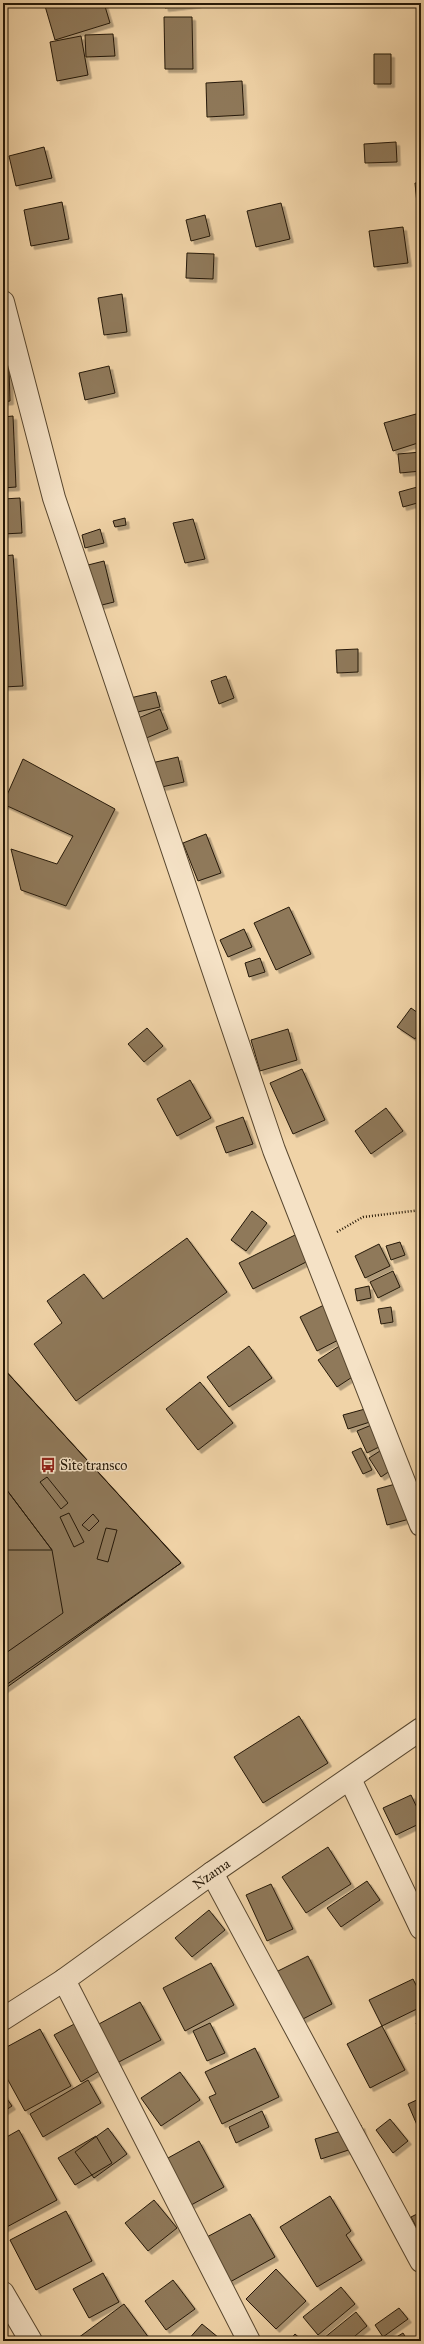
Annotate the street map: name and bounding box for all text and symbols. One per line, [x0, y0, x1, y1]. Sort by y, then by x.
bus stop icon: Site transco [39, 1456, 57, 1474]
place label: Site transco [60, 1457, 128, 1474]
street label: Nzama [190, 1855, 233, 1893]

